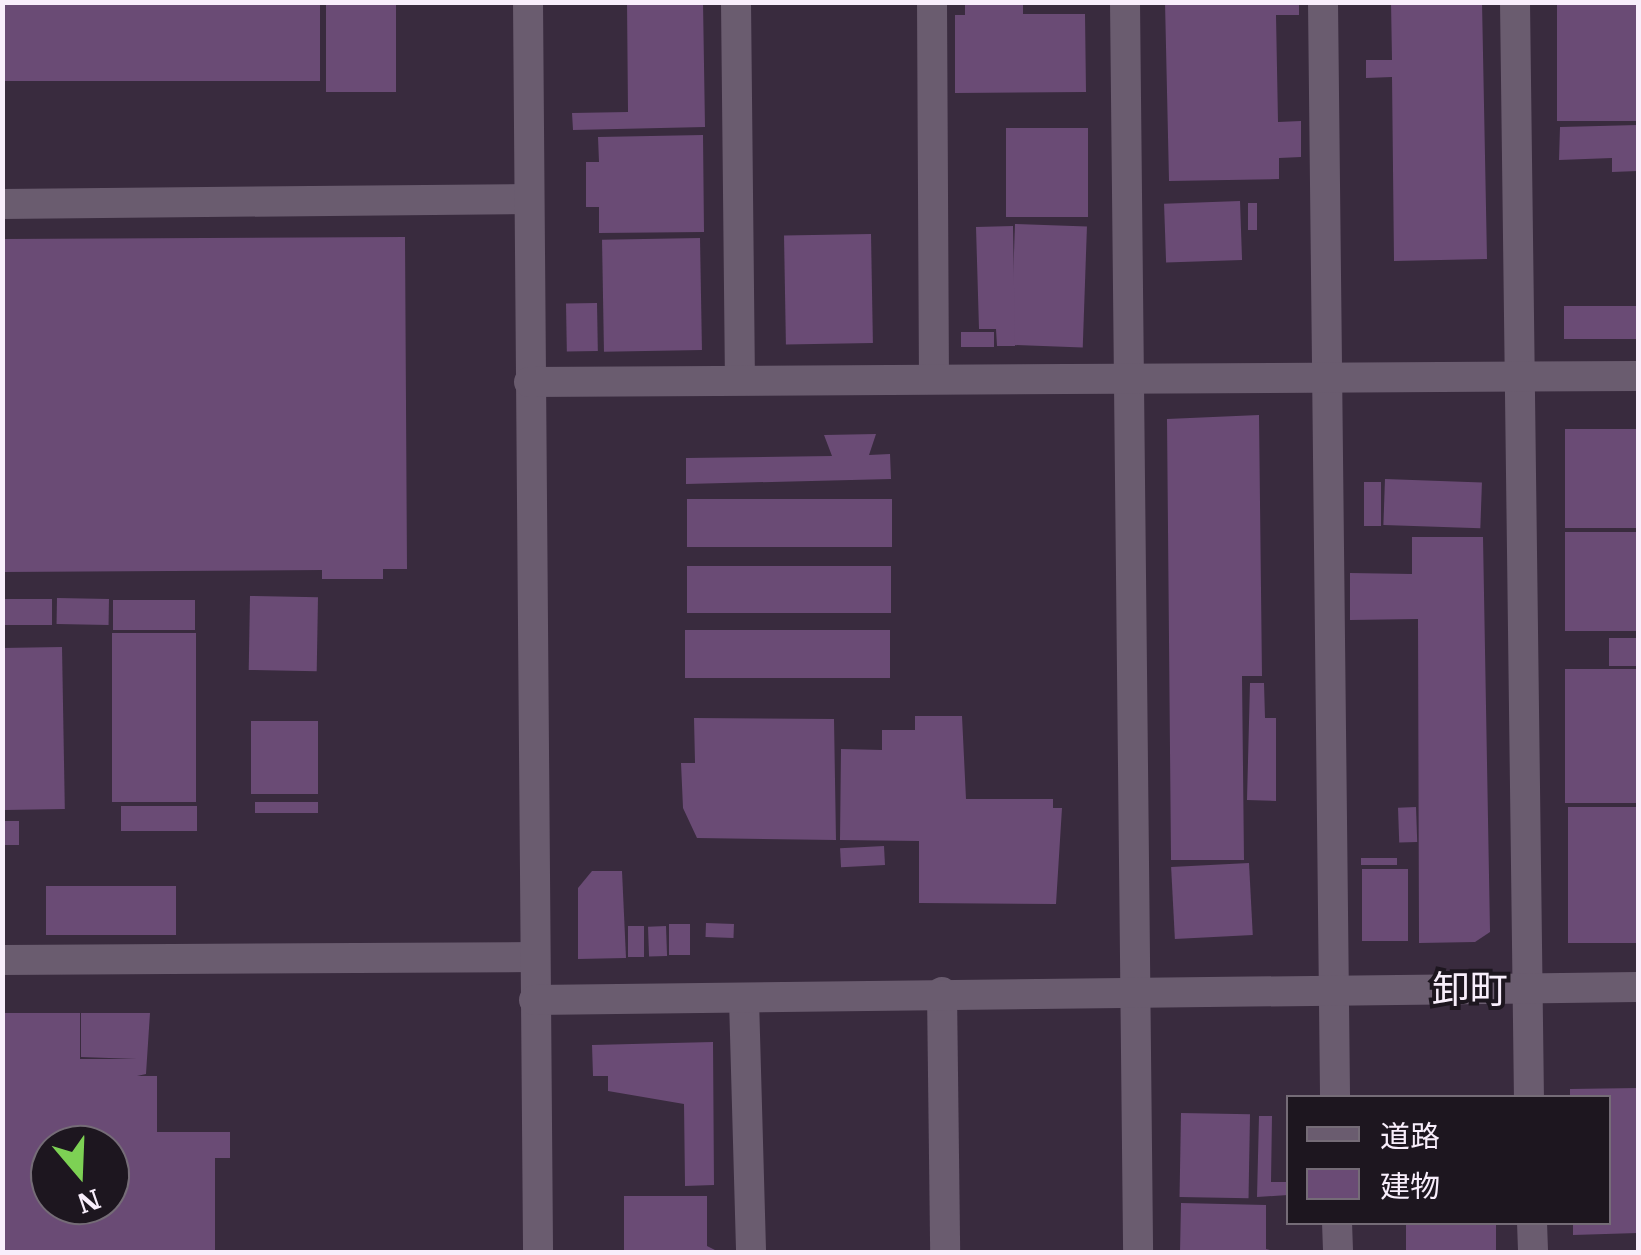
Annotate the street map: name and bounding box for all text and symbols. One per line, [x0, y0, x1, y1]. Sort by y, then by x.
district label: 卸町 [1432, 966, 1508, 1012]
legend [1286, 1095, 1611, 1225]
text: 道路 [1380, 1116, 1440, 1155]
north arrow [30, 1125, 130, 1225]
text: 建物 [1380, 1166, 1440, 1205]
text: N [73, 1181, 106, 1223]

